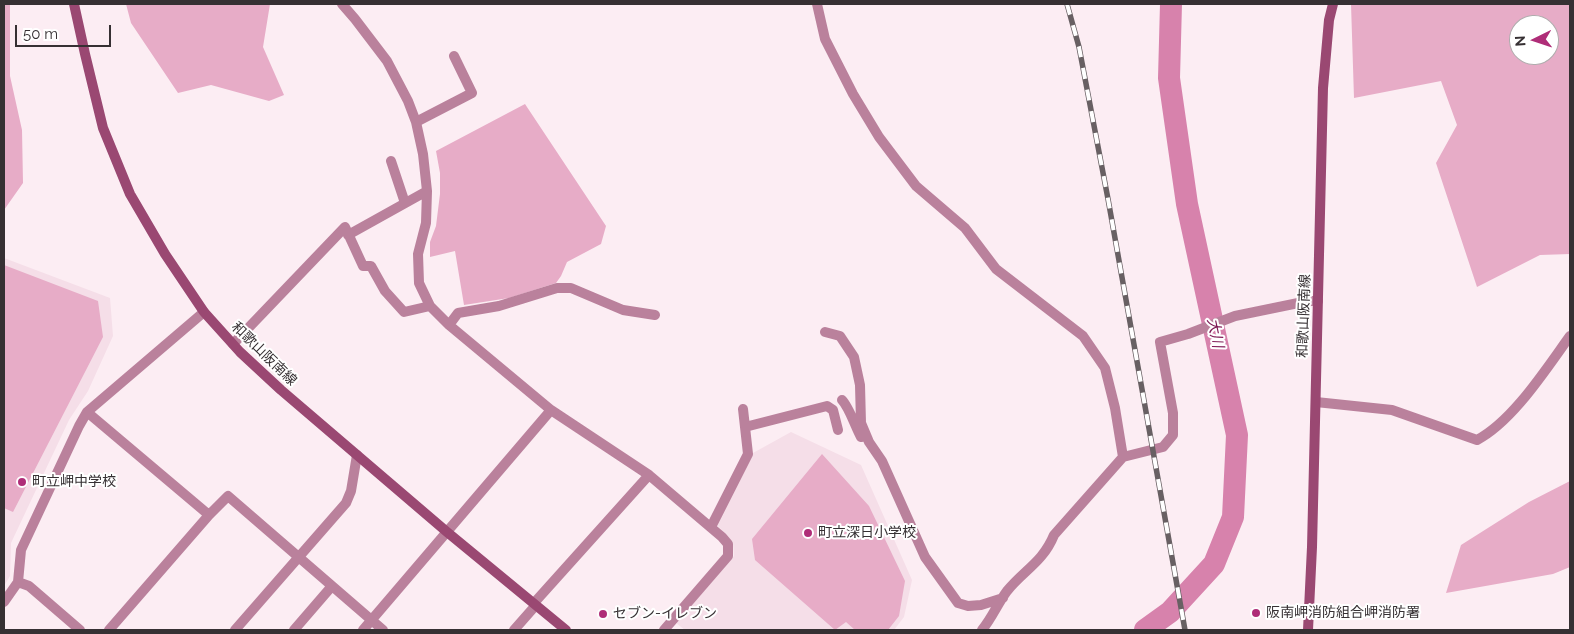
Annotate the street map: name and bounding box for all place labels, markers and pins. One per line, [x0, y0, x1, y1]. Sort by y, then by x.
place label: 町立岬中学校 [32, 474, 116, 490]
marker: 町立岬中学校 [16, 476, 28, 488]
place label: 町立深日小学校 [818, 525, 916, 541]
marker: 町立深日小学校 [802, 527, 814, 539]
place label: 阪南岬消防組合岬消防署 [1266, 605, 1420, 621]
place label: セブン-イレブン [613, 606, 717, 622]
marker: 阪南岬消防組合岬消防署 [1250, 607, 1262, 619]
marker: セブン-イレブン [597, 608, 609, 620]

